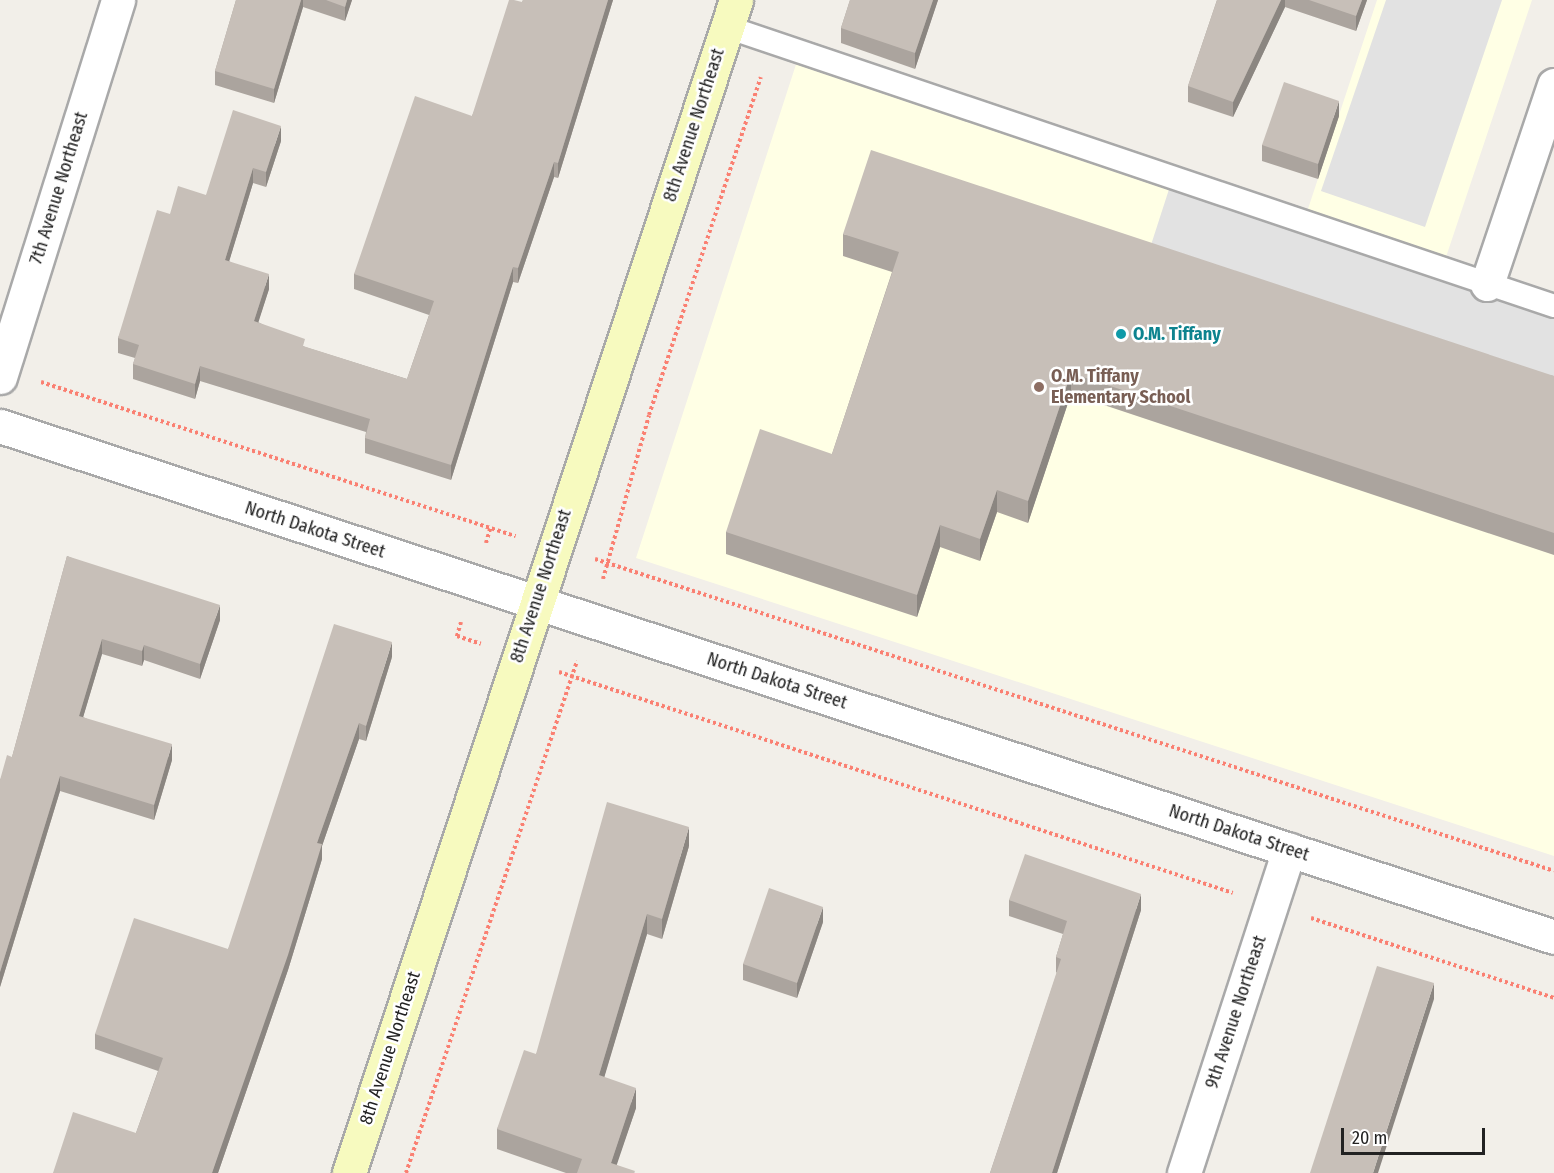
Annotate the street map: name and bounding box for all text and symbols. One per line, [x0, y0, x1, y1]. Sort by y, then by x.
street label: 8th Avenue Northeast [659, 46, 729, 204]
street label: 7th Avenue Northeast [26, 109, 92, 267]
place label: O.M. Tiffany [1133, 323, 1221, 345]
marker: O.M. Tiffany [1114, 327, 1128, 341]
place label: O.M. Tiffany Elementary School [1051, 366, 1190, 409]
marker: O.M. Tiffany Elementary School [1032, 380, 1046, 394]
street label: North Dakota Street [242, 497, 388, 563]
street label: 8th Avenue Northeast [506, 507, 576, 665]
street label: North Dakota Street [704, 648, 850, 714]
street label: North Dakota Street [1166, 800, 1312, 866]
street label: 9th Avenue Northeast [1201, 933, 1271, 1091]
street label: 8th Avenue Northeast [355, 969, 425, 1127]
scale bar [1344, 1116, 1488, 1154]
text: 20 m [1352, 1127, 1387, 1149]

